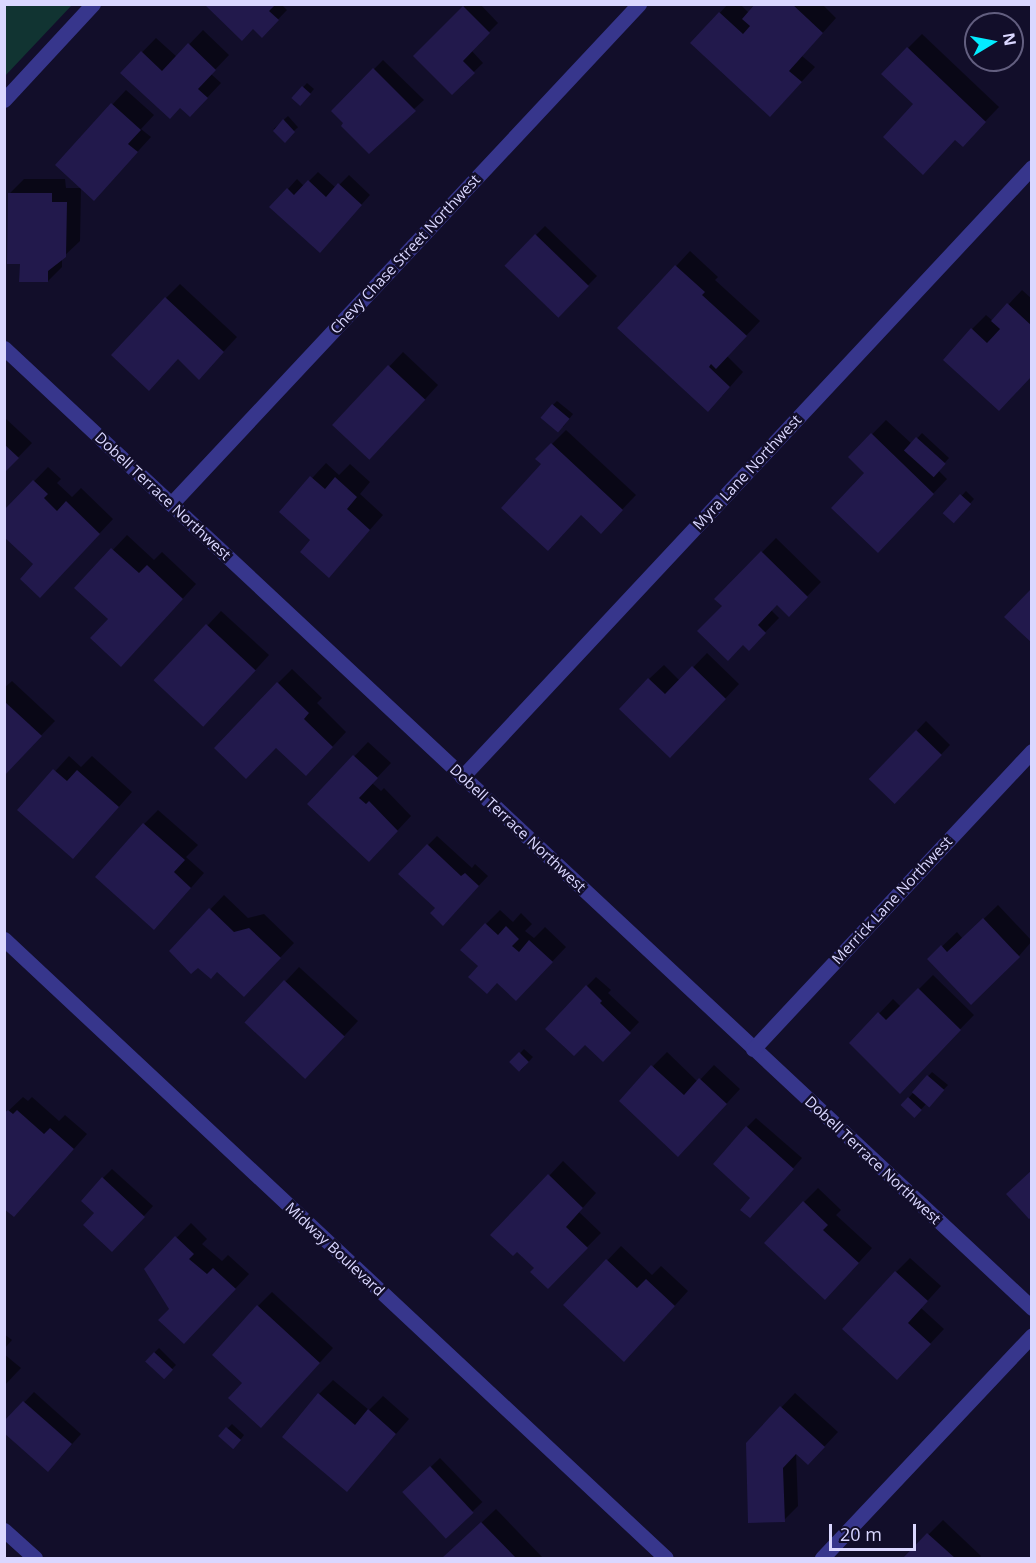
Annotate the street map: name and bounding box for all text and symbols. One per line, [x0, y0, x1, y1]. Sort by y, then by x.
north arrow [964, 12, 1024, 72]
text: N [998, 31, 1022, 48]
street label: Chevy Chase Street Northwest [326, 170, 484, 338]
street label: Myra Lane Northwest [689, 411, 805, 533]
street label: Dobell Terrace Northwest [91, 428, 235, 564]
street label: Dobell Terrace Northwest [446, 760, 590, 896]
street label: Merrick Lane Northwest [828, 832, 956, 968]
street label: Dobell Terrace Northwest [801, 1092, 945, 1228]
street label: Midway Boulevard [282, 1198, 388, 1300]
scale bar [832, 1512, 919, 1550]
text: 20 m [840, 1522, 882, 1546]

